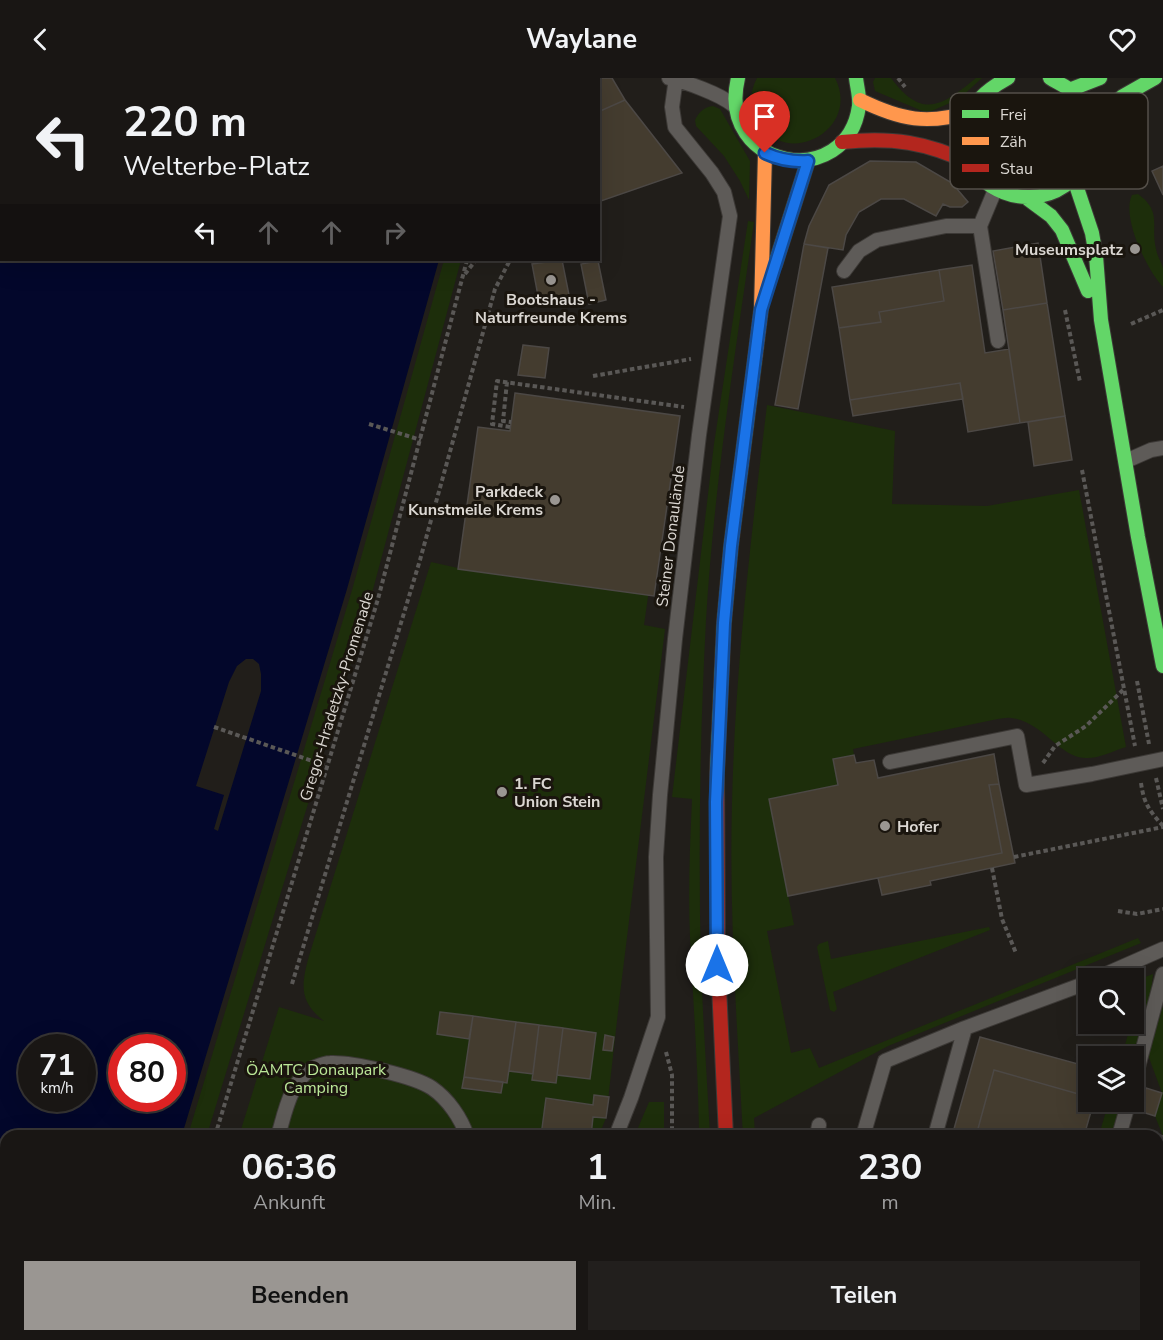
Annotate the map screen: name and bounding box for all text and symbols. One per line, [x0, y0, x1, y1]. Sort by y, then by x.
text: Waylane [526, 21, 637, 58]
icon: back [24, 23, 57, 56]
icon: heart [1106, 23, 1139, 56]
pin [739, 91, 790, 153]
legend [950, 93, 1148, 189]
text: 220 m [123, 94, 247, 151]
icon: arrive [748, 100, 781, 133]
icon: left [24, 102, 102, 180]
text: Frei [1000, 104, 1026, 126]
text: Zäh [1000, 131, 1027, 153]
text: Welterbe-Platz [123, 148, 310, 185]
text: Stau [1000, 158, 1033, 180]
icon: left [189, 216, 222, 249]
icon: ahead [252, 216, 285, 249]
icon: ahead [315, 216, 348, 249]
icon: right [378, 216, 411, 249]
place label: Museumsplatz [1015, 239, 1123, 261]
marker: Museumsplatz [1128, 242, 1142, 256]
marker: Bootshaus - Naturfreunde Krems [544, 273, 558, 287]
place label: Bootshaus - Naturfreunde Krems [475, 289, 627, 329]
street label: Steiner Donaulände [651, 464, 691, 608]
place label: Parkdeck Kunstmeile Krems [408, 481, 543, 521]
marker: Parkdeck Kunstmeile Krems [548, 493, 562, 507]
street label: Gregor-Hradetzky-Promenade [295, 589, 379, 804]
place label: 1. FC Union Stein [514, 773, 600, 813]
marker: 1. FC Union Stein [495, 785, 509, 799]
place label: Hofer [897, 816, 940, 838]
marker: Hofer [878, 819, 892, 833]
position arrow [685, 933, 749, 997]
map controls [1078, 968, 1144, 1112]
button: search [1078, 968, 1144, 1034]
speed limit sign: 80 [108, 1034, 186, 1112]
text: 71 [39, 1045, 75, 1086]
button: layers [1078, 1046, 1144, 1112]
park label: ÖAMTC Donaupark Camping [246, 1059, 387, 1099]
text: km/h [40, 1078, 74, 1098]
text: 06:36 [242, 1143, 337, 1192]
text: 1 [586, 1143, 608, 1192]
text: 230 [858, 1143, 922, 1192]
text: Ankunft [253, 1189, 325, 1216]
text: Min. [578, 1189, 616, 1216]
text: m [881, 1189, 899, 1216]
button: Beenden [24, 1261, 576, 1330]
button: Teilen [588, 1261, 1140, 1330]

